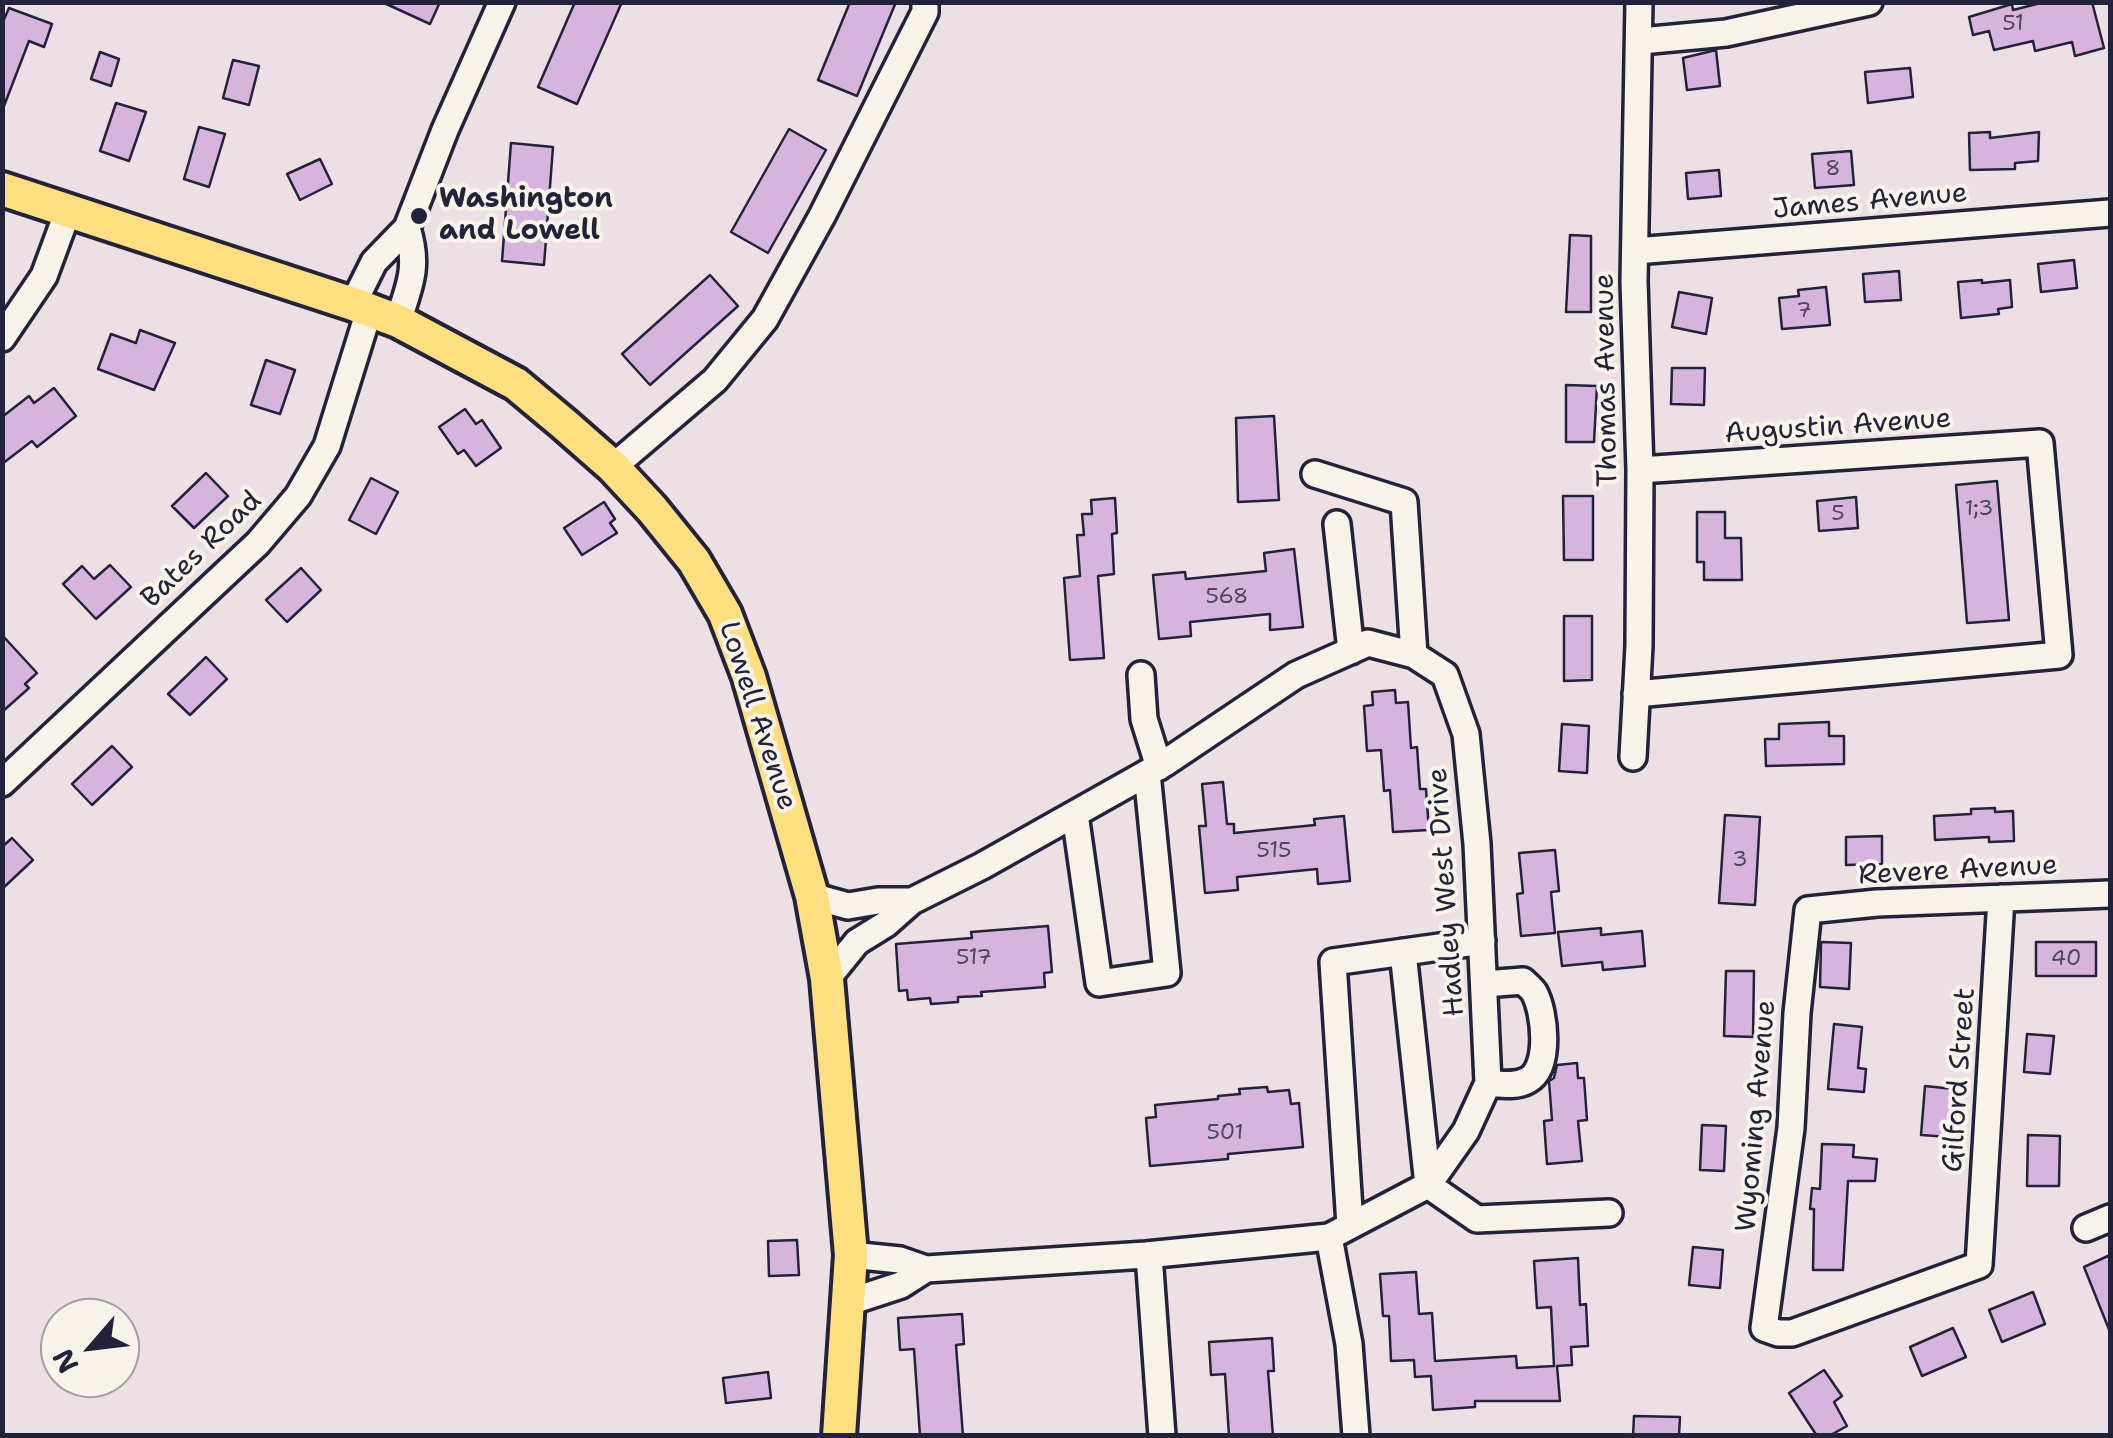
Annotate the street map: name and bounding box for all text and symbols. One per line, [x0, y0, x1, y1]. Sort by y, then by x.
house number: 51 [2002, 11, 2024, 37]
house number: 8 [1825, 156, 1841, 182]
street label: James Avenue [1771, 177, 1969, 227]
place label: Washington and Lowell [439, 183, 613, 249]
marker: Washington and Lowell [408, 205, 430, 227]
street label: Thomas Avenue [1588, 273, 1626, 487]
house number: 7 [1796, 298, 1812, 324]
street label: Augustin Avenue [1724, 402, 1952, 452]
street label: Bates Road [135, 484, 269, 616]
house number: 1;3 [1965, 496, 1993, 522]
house number: 5 [1831, 501, 1845, 527]
house number: 568 [1205, 584, 1249, 610]
street label: Lowell Avenue [711, 618, 803, 814]
street label: Hadley West Drive [1422, 766, 1472, 1018]
house number: 515 [1257, 838, 1291, 864]
house number: 3 [1732, 847, 1748, 873]
street label: Revere Avenue [1857, 849, 2059, 893]
house number: 517 [956, 945, 992, 971]
house number: 40 [2051, 946, 2081, 972]
street label: Gilford Street [1937, 987, 1983, 1173]
street label: Wyoming Avenue [1730, 999, 1784, 1233]
house number: 501 [1206, 1120, 1244, 1146]
north arrow [40, 1298, 140, 1398]
text: N [43, 1342, 87, 1380]

